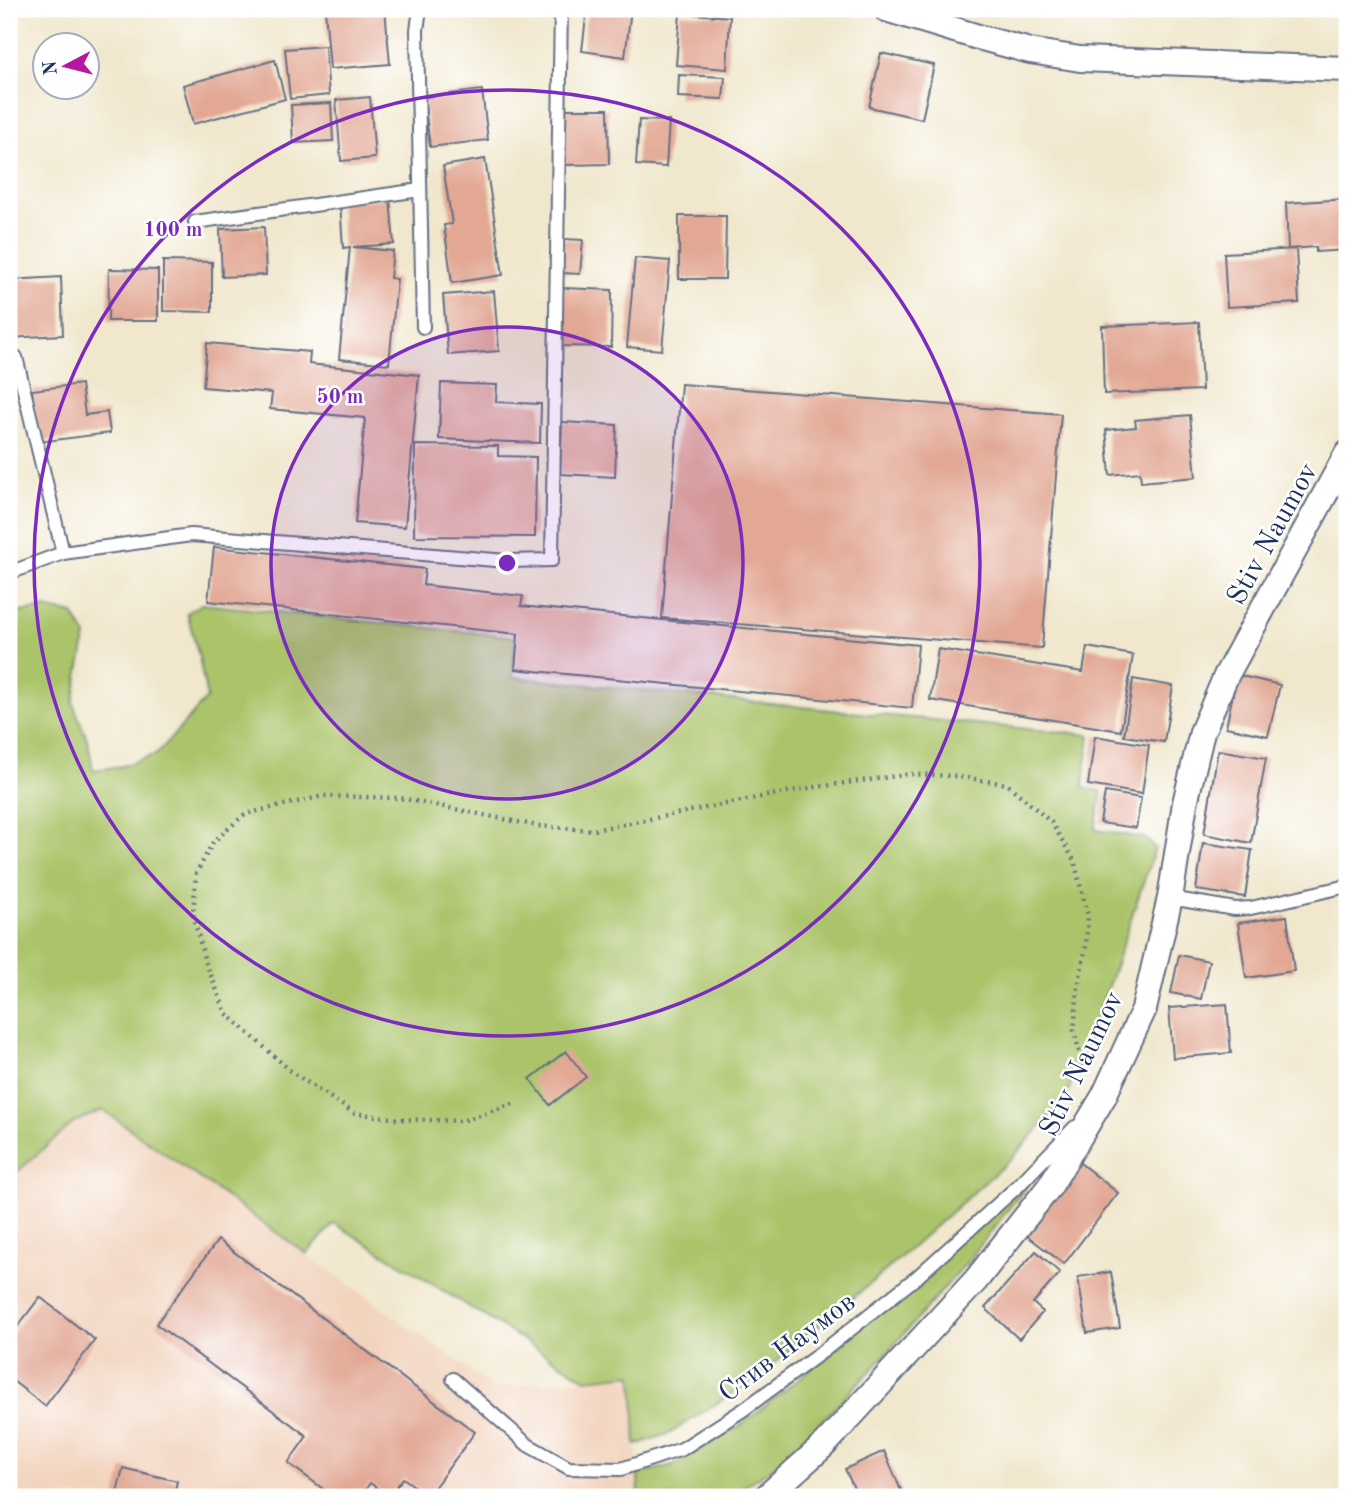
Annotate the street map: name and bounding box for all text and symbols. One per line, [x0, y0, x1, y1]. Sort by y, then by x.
north arrow [32, 32, 102, 102]
text: N [41, 59, 62, 76]
text: 100 m [143, 220, 203, 241]
text: 50 m [316, 387, 364, 408]
street label: Stiv Naumov [1223, 459, 1324, 610]
centre of rings [495, 551, 519, 575]
street label: Stiv Naumov [1036, 987, 1130, 1141]
street label: Стив Наумов [714, 1288, 861, 1408]

